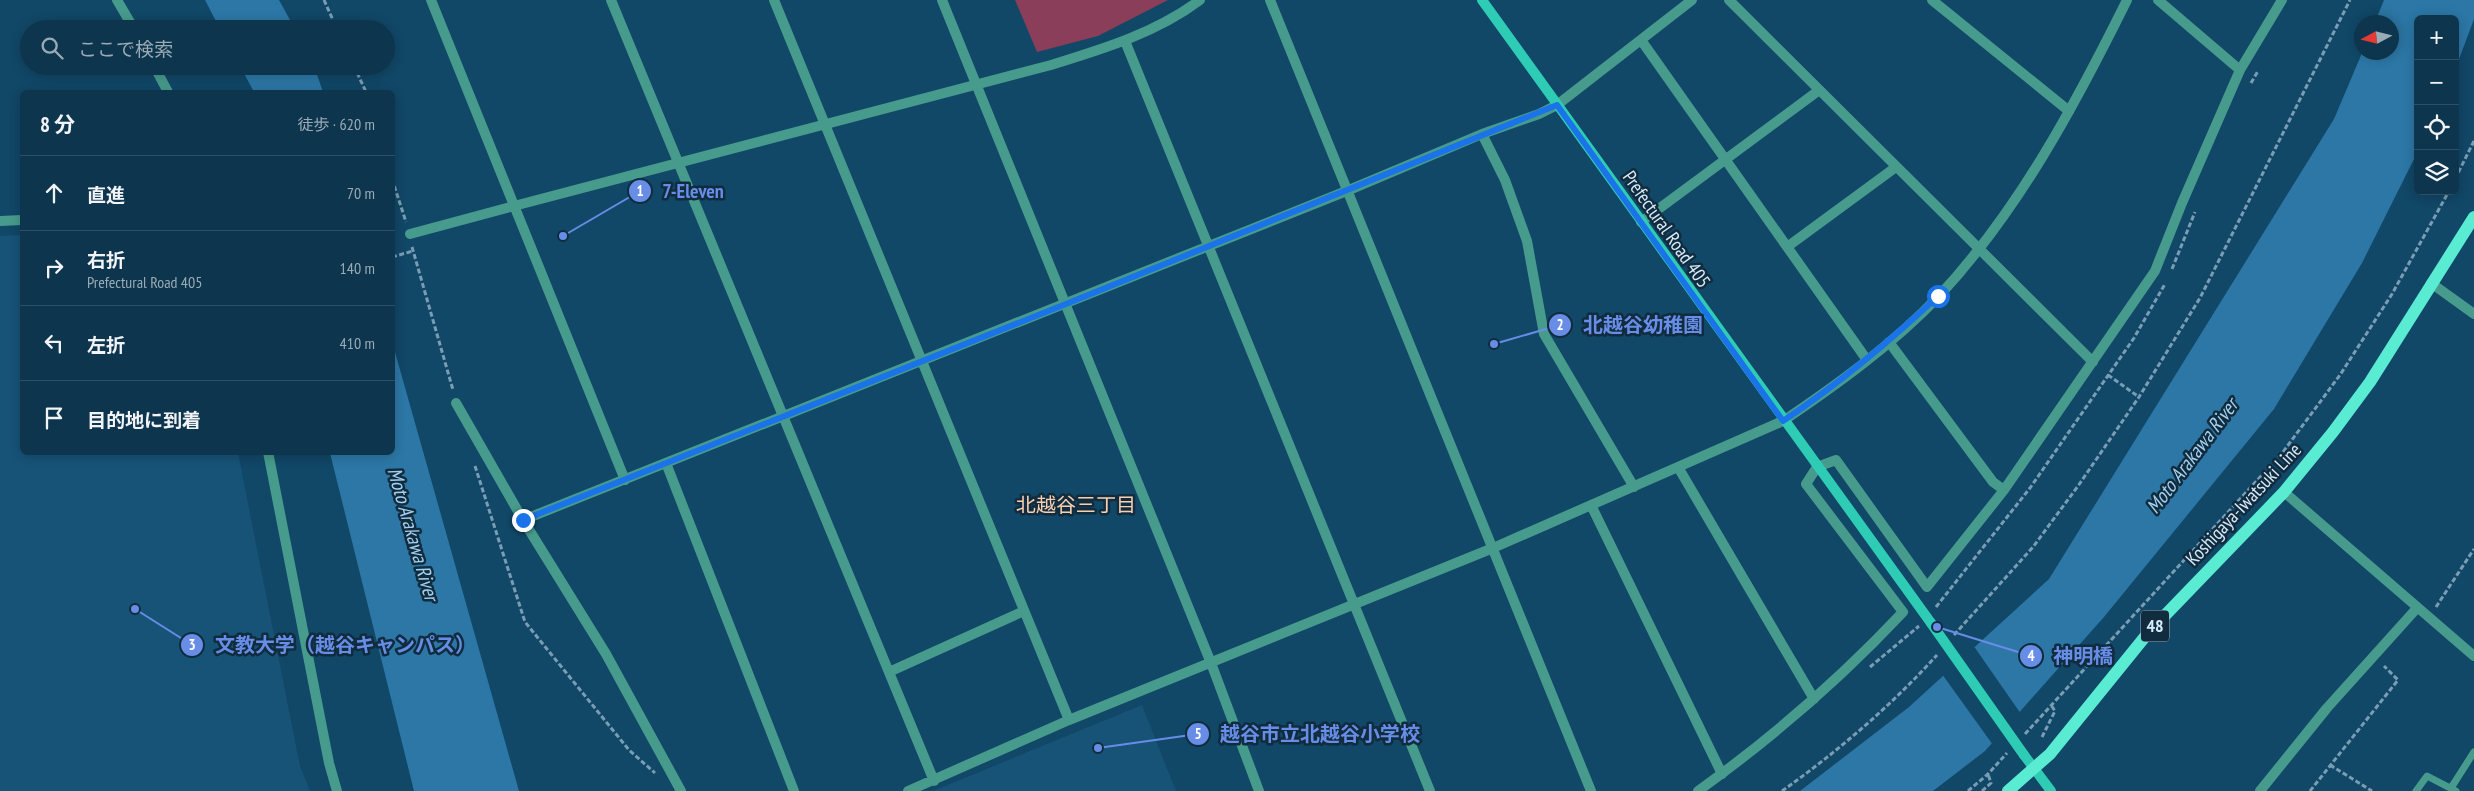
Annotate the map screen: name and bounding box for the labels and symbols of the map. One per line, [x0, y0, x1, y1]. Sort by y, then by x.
north arrow [2354, 15, 2399, 60]
street label: Prefectural Road 405 [1618, 166, 1716, 292]
callout: 7-Eleven [627, 173, 734, 208]
text: 7-Eleven [662, 178, 724, 204]
text: 1 [636, 181, 644, 200]
route start [1927, 285, 1950, 308]
callout: 北越谷幼稚園 [1548, 307, 1713, 342]
text: 北越谷幼稚園 [1583, 312, 1703, 338]
text: 2 [1556, 315, 1564, 334]
water label: Moto Arakawa River [2140, 391, 2245, 519]
street label: Koshigaya-Iwatsuki Line [2180, 438, 2306, 570]
water label: Moto Arakawa River [382, 464, 445, 606]
district label: 北越谷三丁目 [1016, 492, 1136, 518]
route end [512, 509, 535, 532]
road number: 48 [2141, 610, 2169, 642]
callout: 文教大学（越谷キャンパス） [180, 627, 485, 662]
text: 文教大学（越谷キャンパス） [215, 632, 475, 658]
text: 3 [188, 635, 196, 654]
callout: 神明橋 [2018, 638, 2123, 673]
text: 神明橋 [2053, 643, 2113, 669]
text: 4 [2027, 646, 2035, 665]
callout: 越谷市立北越谷小学校 [1185, 717, 1430, 752]
text: 越谷市立北越谷小学校 [1220, 721, 1420, 747]
text: 5 [1194, 724, 1202, 743]

